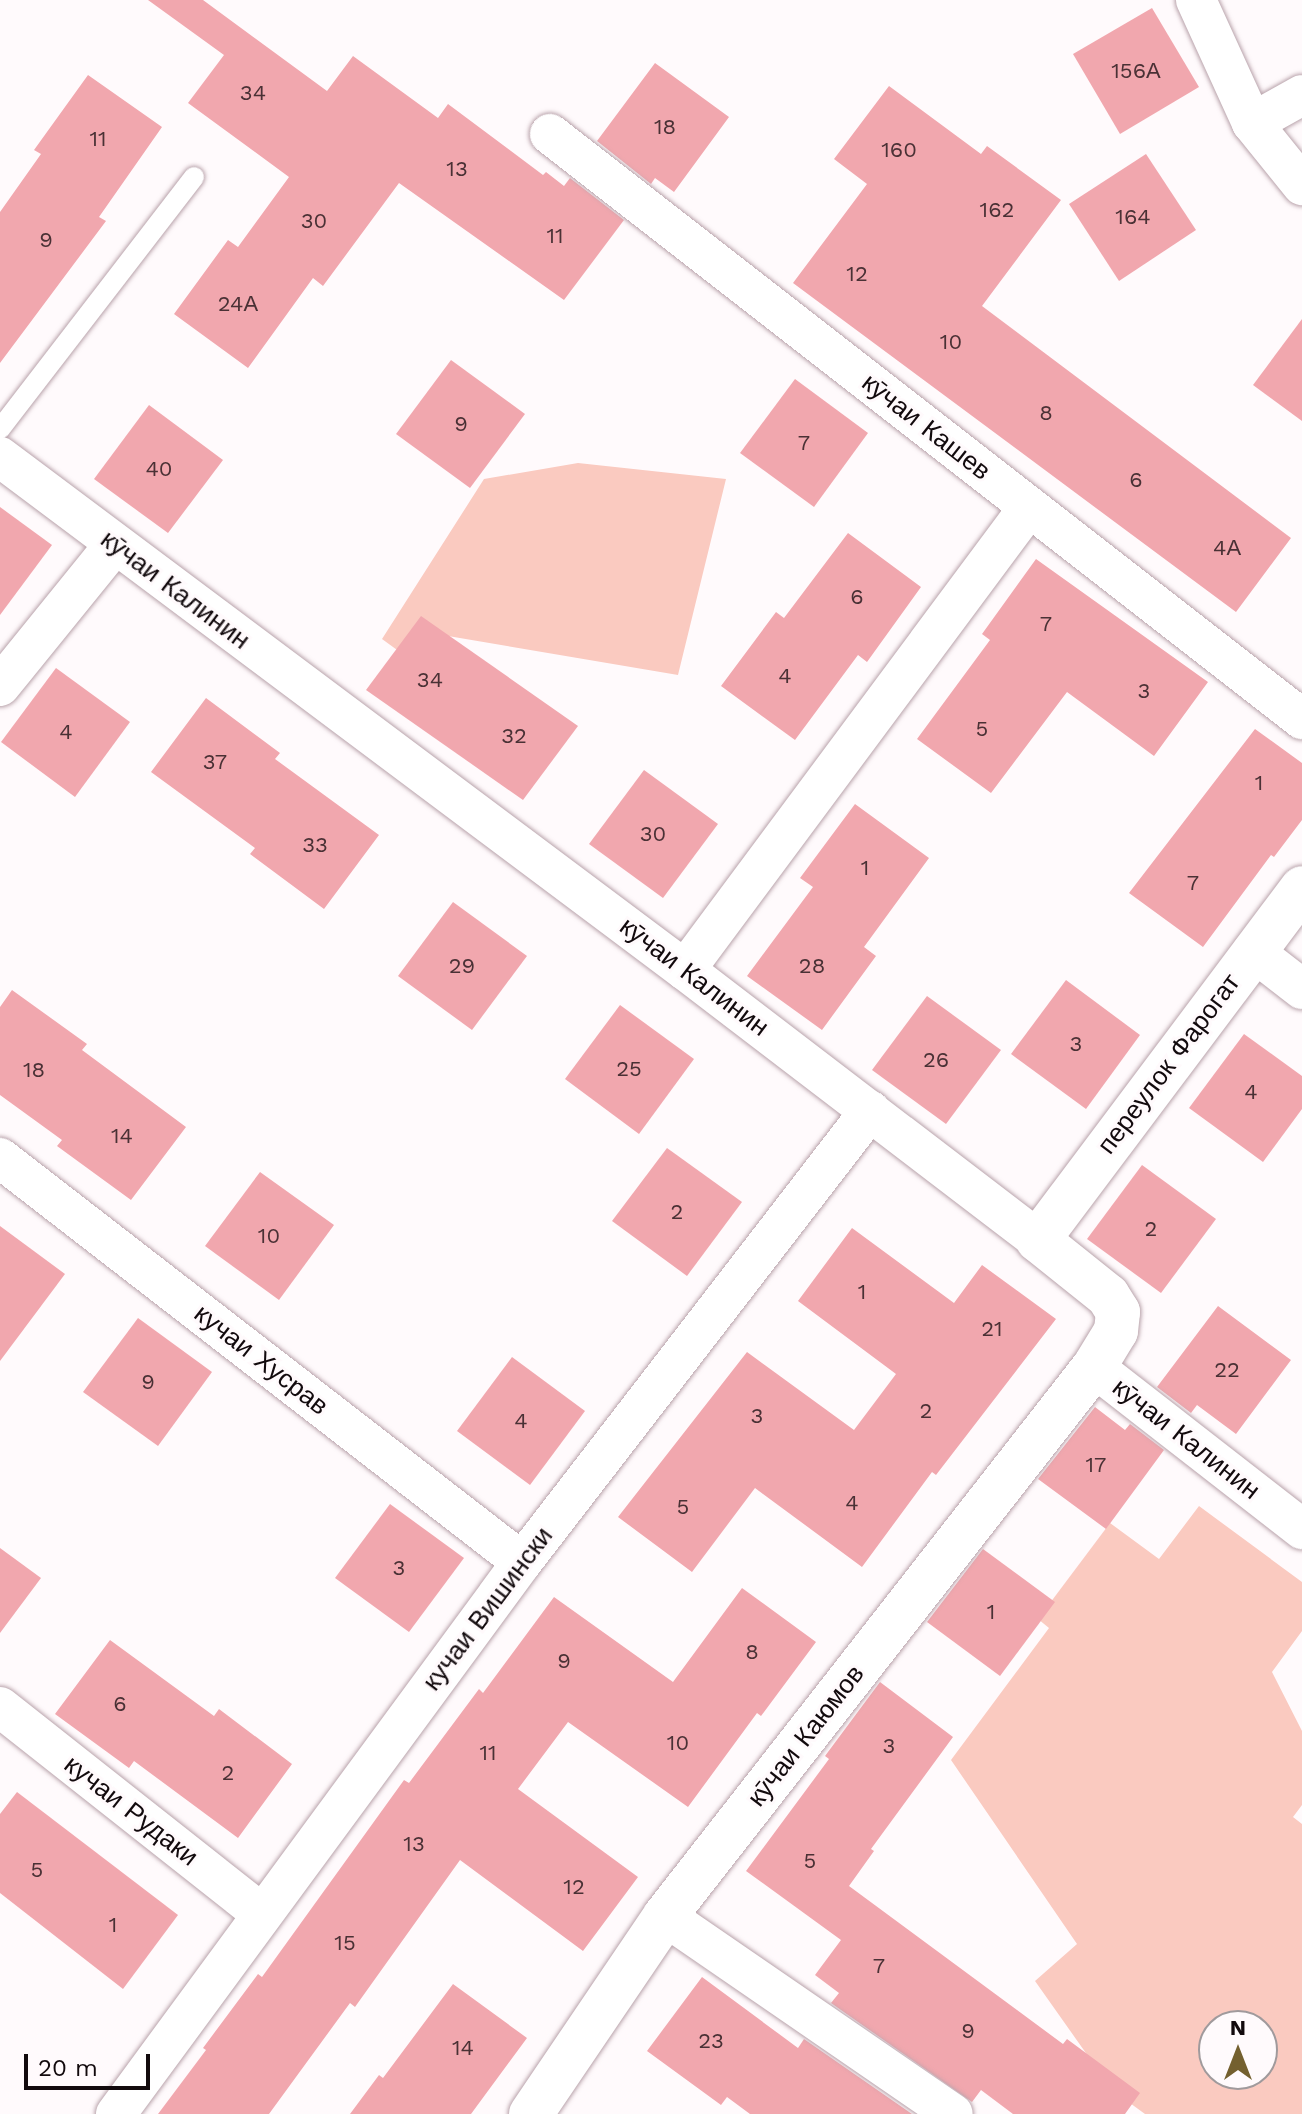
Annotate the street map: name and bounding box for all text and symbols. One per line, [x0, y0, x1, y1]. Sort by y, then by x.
house number: 156А [1111, 58, 1161, 84]
house number: 34 [240, 80, 266, 106]
house number: 18 [654, 114, 676, 140]
house number: 11 [89, 126, 107, 152]
house number: 160 [881, 137, 917, 163]
house number: 13 [446, 156, 468, 182]
house number: 162 [980, 197, 1014, 223]
house number: 164 [1115, 204, 1151, 230]
house number: 30 [301, 208, 327, 234]
house number: 11 [546, 223, 564, 249]
house number: 9 [39, 227, 53, 253]
house number: 12 [846, 261, 868, 287]
house number: 24А [218, 291, 258, 317]
house number: 10 [940, 329, 962, 355]
street label: кӯчаи Кашев [856, 367, 996, 487]
house number: 8 [1039, 400, 1053, 426]
house number: 9 [454, 411, 468, 437]
house number: 7 [798, 430, 810, 456]
house number: 40 [145, 456, 173, 482]
house number: 6 [1129, 467, 1143, 493]
street label: кӯчаи Калинин [94, 524, 256, 656]
house number: 4А [1213, 535, 1241, 561]
house number: 6 [850, 584, 864, 610]
house number: 7 [1040, 611, 1052, 637]
house number: 4 [778, 663, 792, 689]
house number: 34 [417, 667, 443, 693]
house number: 3 [1138, 678, 1150, 704]
house number: 5 [976, 716, 988, 742]
house number: 4 [59, 719, 73, 745]
house number: 32 [501, 723, 527, 749]
house number: 37 [203, 749, 227, 775]
house number: 1 [1255, 770, 1263, 796]
house number: 30 [640, 821, 666, 847]
house number: 33 [302, 832, 328, 858]
house number: 1 [861, 855, 869, 881]
house number: 7 [1187, 870, 1199, 896]
street label: кӯчаи Калинин [613, 911, 775, 1043]
house number: 29 [449, 953, 475, 979]
house number: 28 [799, 953, 825, 979]
street label: переулок Фарогат [1091, 968, 1247, 1160]
house number: 3 [1070, 1031, 1082, 1057]
house number: 26 [923, 1047, 949, 1073]
house number: 25 [616, 1056, 642, 1082]
house number: 18 [23, 1057, 45, 1083]
house number: 4 [1244, 1079, 1258, 1105]
house number: 14 [111, 1123, 133, 1149]
house number: 2 [671, 1199, 683, 1225]
house number: 2 [1145, 1216, 1157, 1242]
house number: 10 [258, 1223, 280, 1249]
house number: 1 [858, 1279, 866, 1305]
street label: кучаи Хусрав [188, 1298, 334, 1422]
house number: 21 [981, 1316, 1003, 1342]
house number: 22 [1214, 1357, 1240, 1383]
house number: 9 [141, 1369, 155, 1395]
street label: кӯчаи Калинин [1106, 1372, 1266, 1506]
house number: 2 [920, 1398, 932, 1424]
house number: 3 [751, 1403, 763, 1429]
house number: 4 [514, 1408, 528, 1434]
house number: 17 [1086, 1452, 1106, 1478]
house number: 4 [845, 1490, 859, 1516]
house number: 5 [677, 1494, 689, 1520]
street label: кучаи Вишински [416, 1521, 560, 1697]
house number: 3 [393, 1555, 405, 1581]
house number: 1 [987, 1599, 995, 1625]
house number: 8 [745, 1639, 759, 1665]
house number: 9 [557, 1648, 571, 1674]
street label: кӯчаи Каюмов [741, 1659, 871, 1813]
house number: 6 [113, 1691, 127, 1717]
house number: 10 [667, 1730, 689, 1756]
house number: 3 [883, 1733, 895, 1759]
house number: 11 [479, 1740, 497, 1766]
street label: кучаи Рудаки [58, 1749, 204, 1873]
house number: 2 [222, 1760, 234, 1786]
house number: 13 [403, 1831, 425, 1857]
house number: 5 [804, 1848, 816, 1874]
house number: 5 [31, 1857, 43, 1883]
house number: 12 [563, 1874, 585, 1900]
house number: 1 [109, 1912, 117, 1938]
house number: 15 [334, 1930, 356, 1956]
house number: 7 [873, 1953, 885, 1979]
north arrow [1198, 2010, 1278, 2090]
text: N [1230, 2015, 1246, 2040]
house number: 9 [961, 2018, 975, 2044]
house number: 23 [698, 2028, 724, 2054]
house number: 14 [452, 2035, 474, 2061]
scale bar [28, 2038, 154, 2088]
text: 20 m [38, 2054, 98, 2082]

